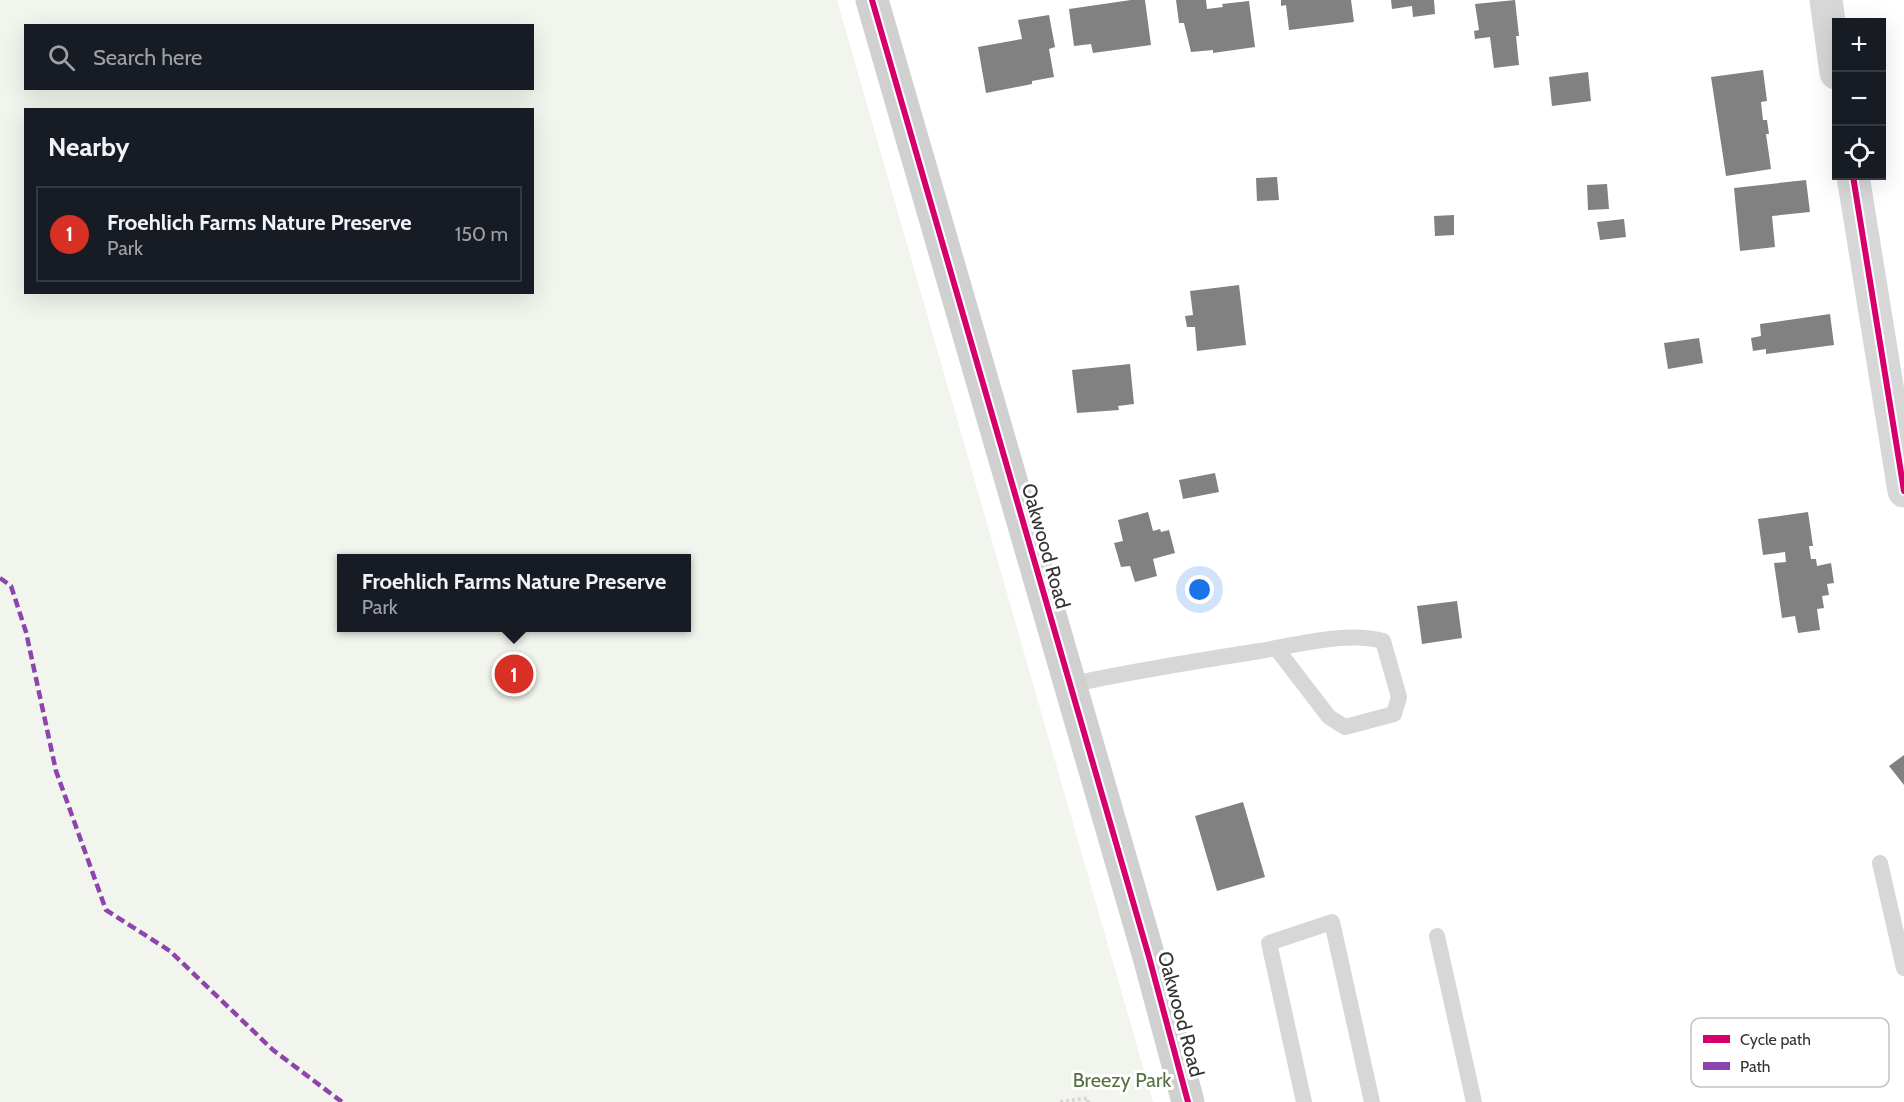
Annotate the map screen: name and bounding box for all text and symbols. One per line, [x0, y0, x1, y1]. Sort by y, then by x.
map controls [1832, 18, 1886, 180]
button: + [1832, 18, 1886, 72]
search box [24, 24, 534, 90]
icon: search [45, 41, 78, 74]
text: Search here [93, 44, 202, 71]
button: − [1832, 72, 1886, 126]
button: locate [1832, 126, 1886, 180]
text: Nearby [48, 131, 129, 163]
text: Froehlich Farms Nature Preserve [107, 209, 412, 236]
text: 1 [66, 222, 73, 246]
text: 150 m [455, 222, 508, 246]
text: Park [107, 236, 143, 260]
street label: Oakwood Road [1017, 481, 1075, 611]
popup [337, 554, 691, 632]
text: Froehlich Farms Nature Preserve [362, 568, 666, 595]
your location [1185, 575, 1214, 604]
text: Park [362, 595, 398, 619]
pin: 1 [494, 652, 534, 696]
street label: Oakwood Road [1153, 949, 1209, 1079]
legend [1691, 1018, 1889, 1087]
text: Cycle path [1740, 1030, 1811, 1049]
text: Path [1740, 1057, 1771, 1076]
park label: Breezy Park [1073, 1068, 1171, 1092]

